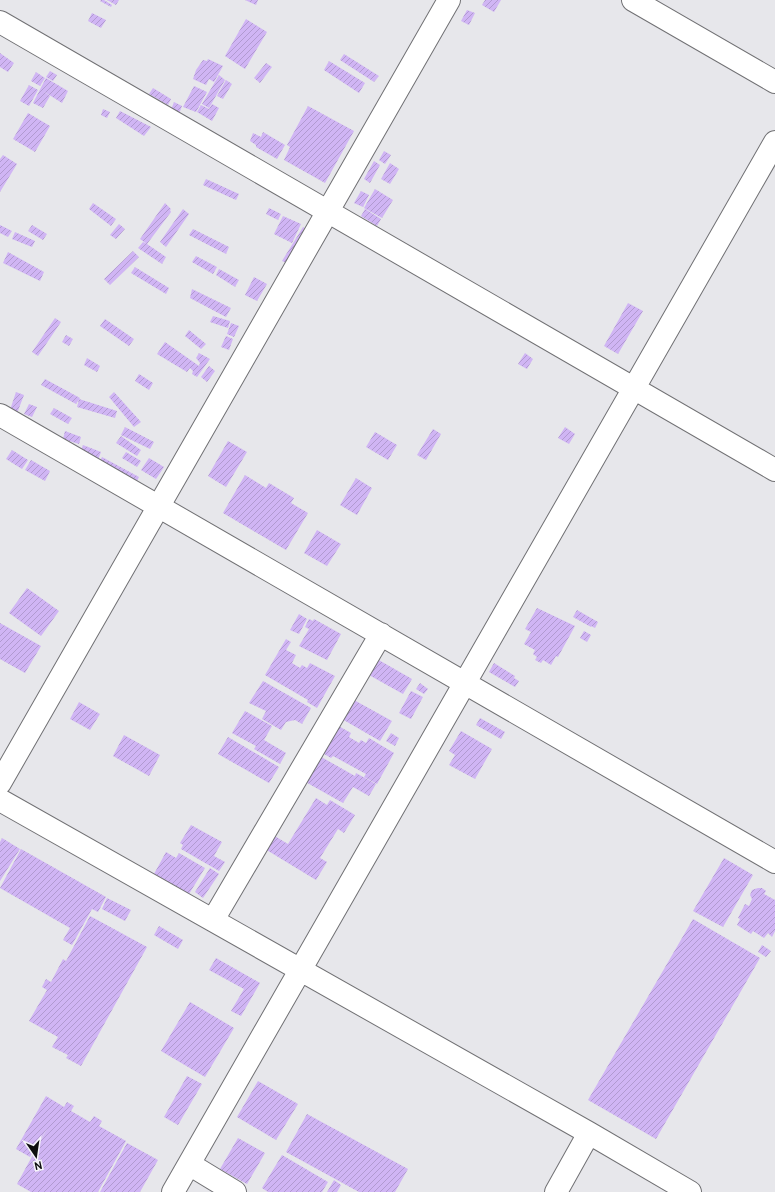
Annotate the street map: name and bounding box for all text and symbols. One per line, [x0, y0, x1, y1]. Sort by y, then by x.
north arrow [16, 1136, 56, 1176]
text: N [33, 1157, 43, 1172]

